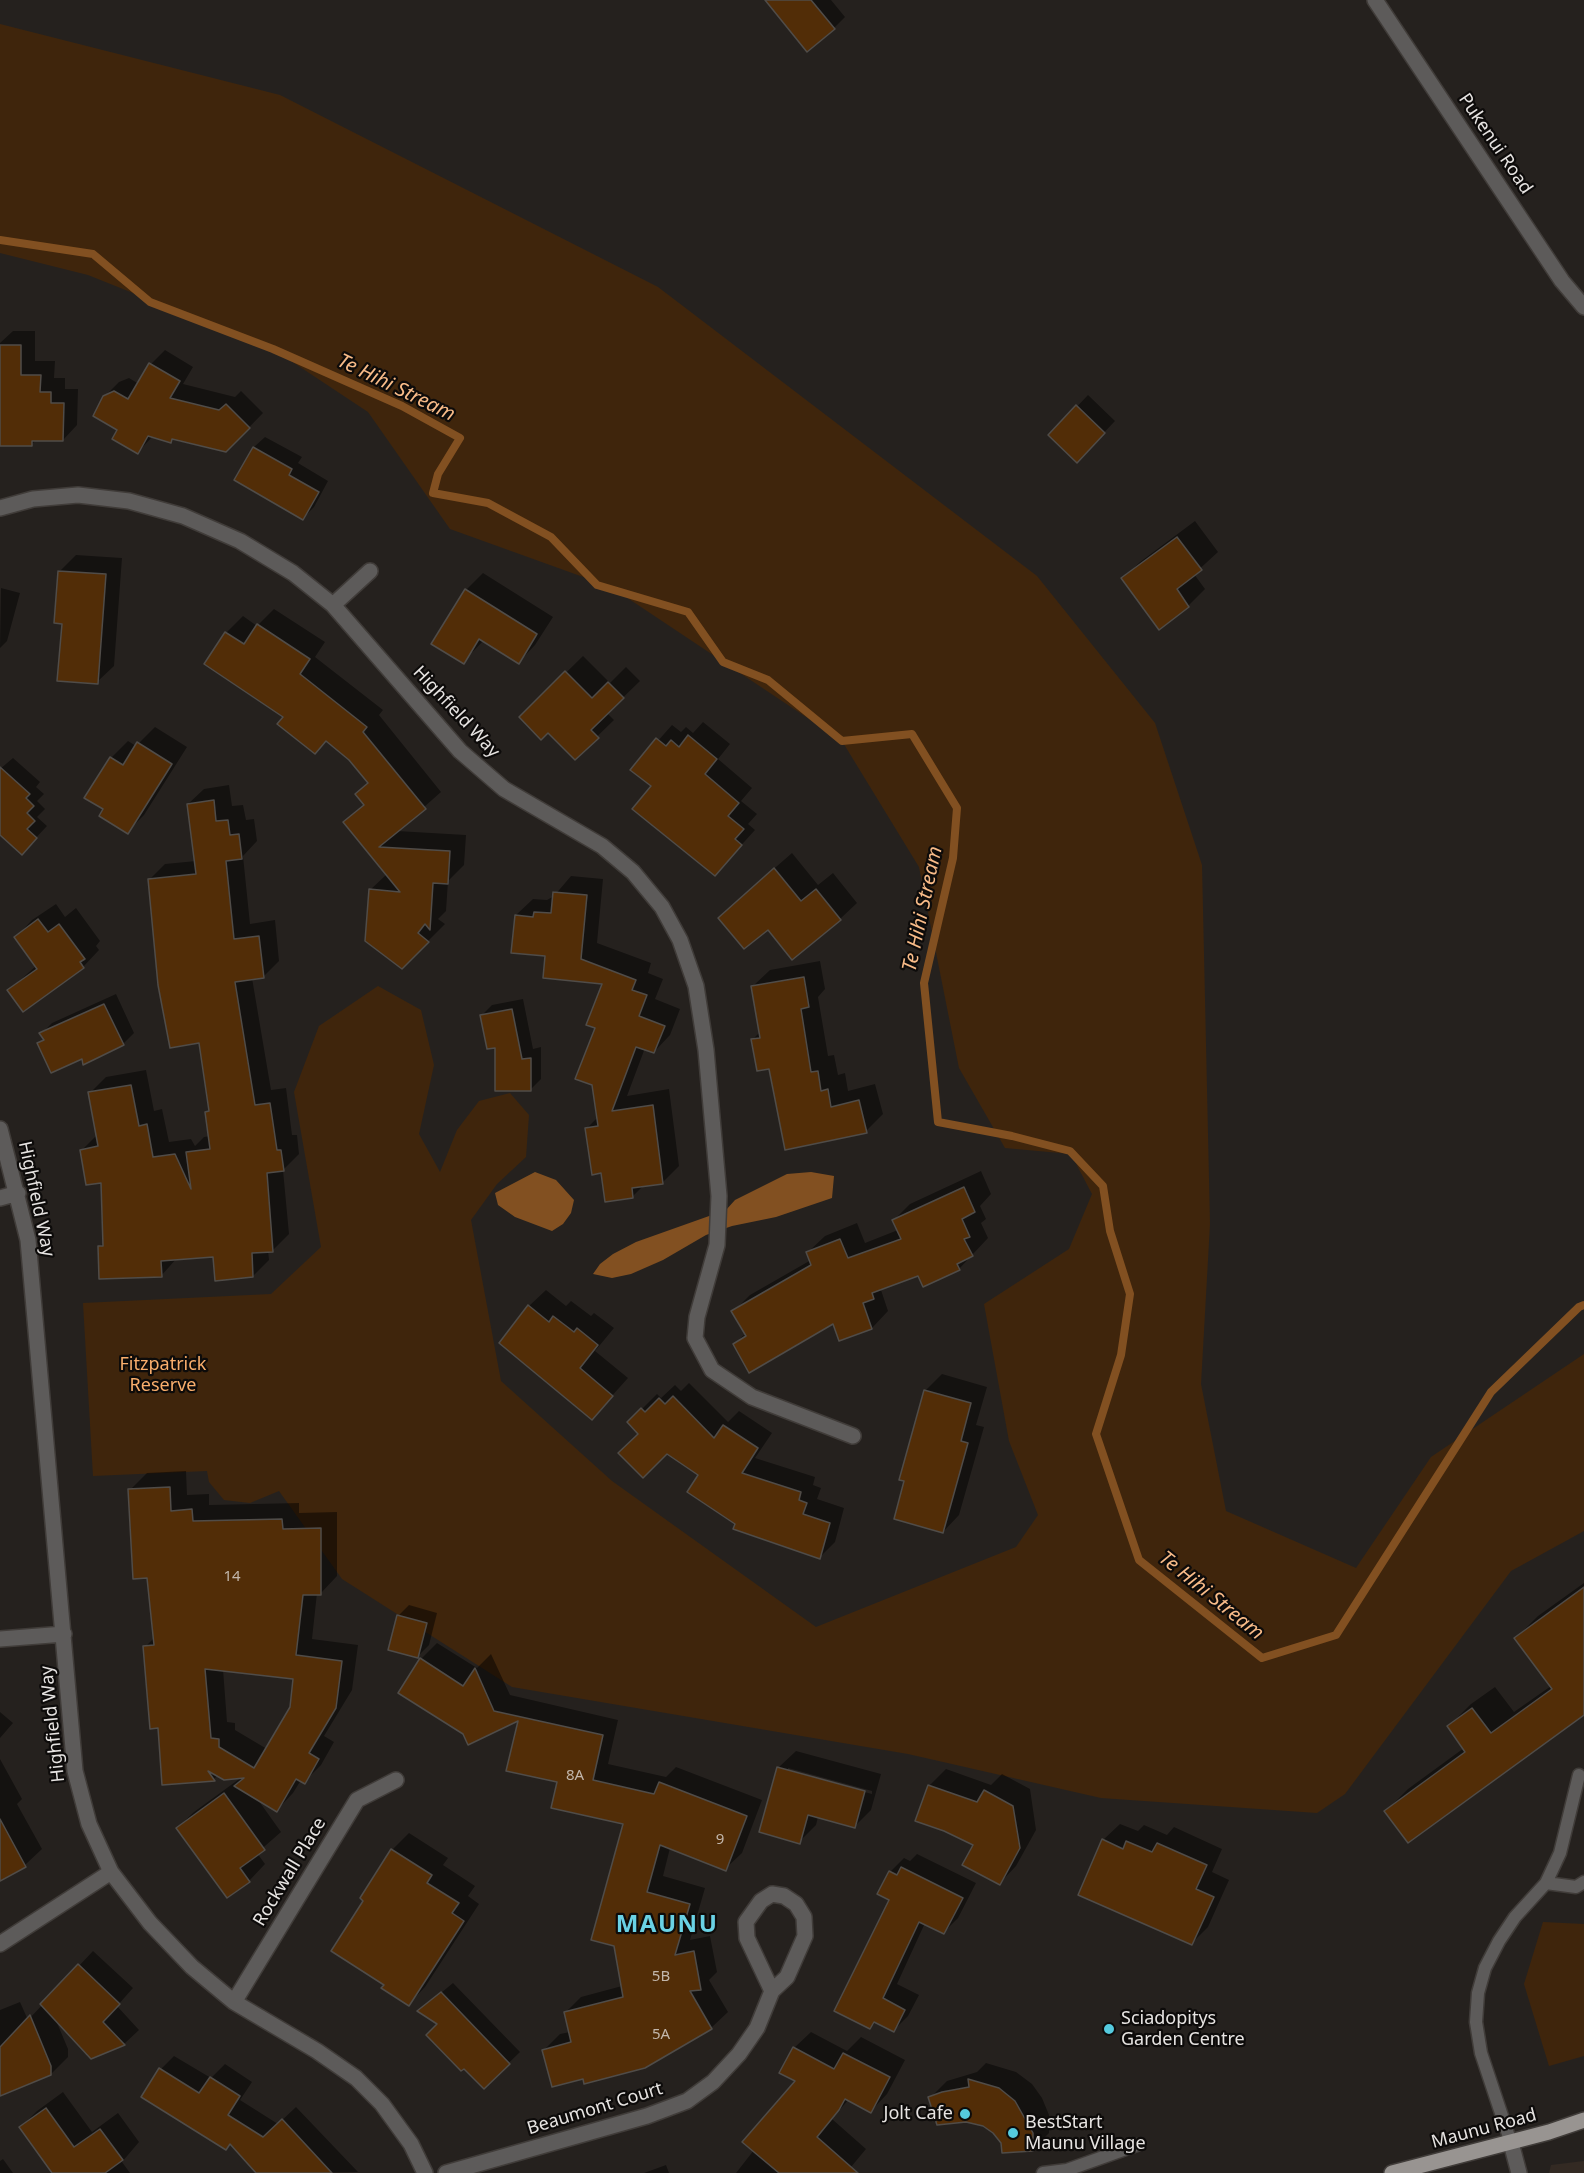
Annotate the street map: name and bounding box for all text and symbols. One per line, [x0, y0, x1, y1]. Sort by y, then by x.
street label: Pukenui Road [1453, 90, 1537, 198]
water label: Te Hihi Stream [333, 349, 459, 427]
street label: Highfield Way [408, 662, 504, 762]
water label: Te Hihi Stream [898, 844, 948, 974]
street label: Highfield Way [13, 1139, 59, 1259]
park label: Fitzpatrick Reserve [120, 1354, 206, 1396]
water label: Te Hihi Stream [1154, 1547, 1268, 1645]
house number: 14 [223, 1568, 241, 1586]
street label: Highfield Way [36, 1665, 70, 1783]
house number: 8A [566, 1767, 584, 1785]
street label: Rockwall Place [249, 1814, 331, 1930]
house number: 9 [716, 1831, 724, 1849]
district label: MAUNU [616, 1911, 718, 1939]
house number: 5B [652, 1968, 670, 1986]
place label: Sciadopitys Garden Centre [1121, 2008, 1245, 2050]
marker: Sciadopitys Garden Centre [1102, 2022, 1116, 2036]
house number: 5A [652, 2026, 670, 2044]
street label: Beaumont Court [525, 2078, 665, 2140]
place label: Jolt Cafe [884, 2103, 953, 2125]
street label: Maunu Road [1429, 2105, 1539, 2153]
marker: Jolt Cafe [958, 2107, 972, 2121]
place label: BestStart Maunu Village [1025, 2112, 1146, 2154]
marker: BestStart Maunu Village [1006, 2126, 1020, 2140]

